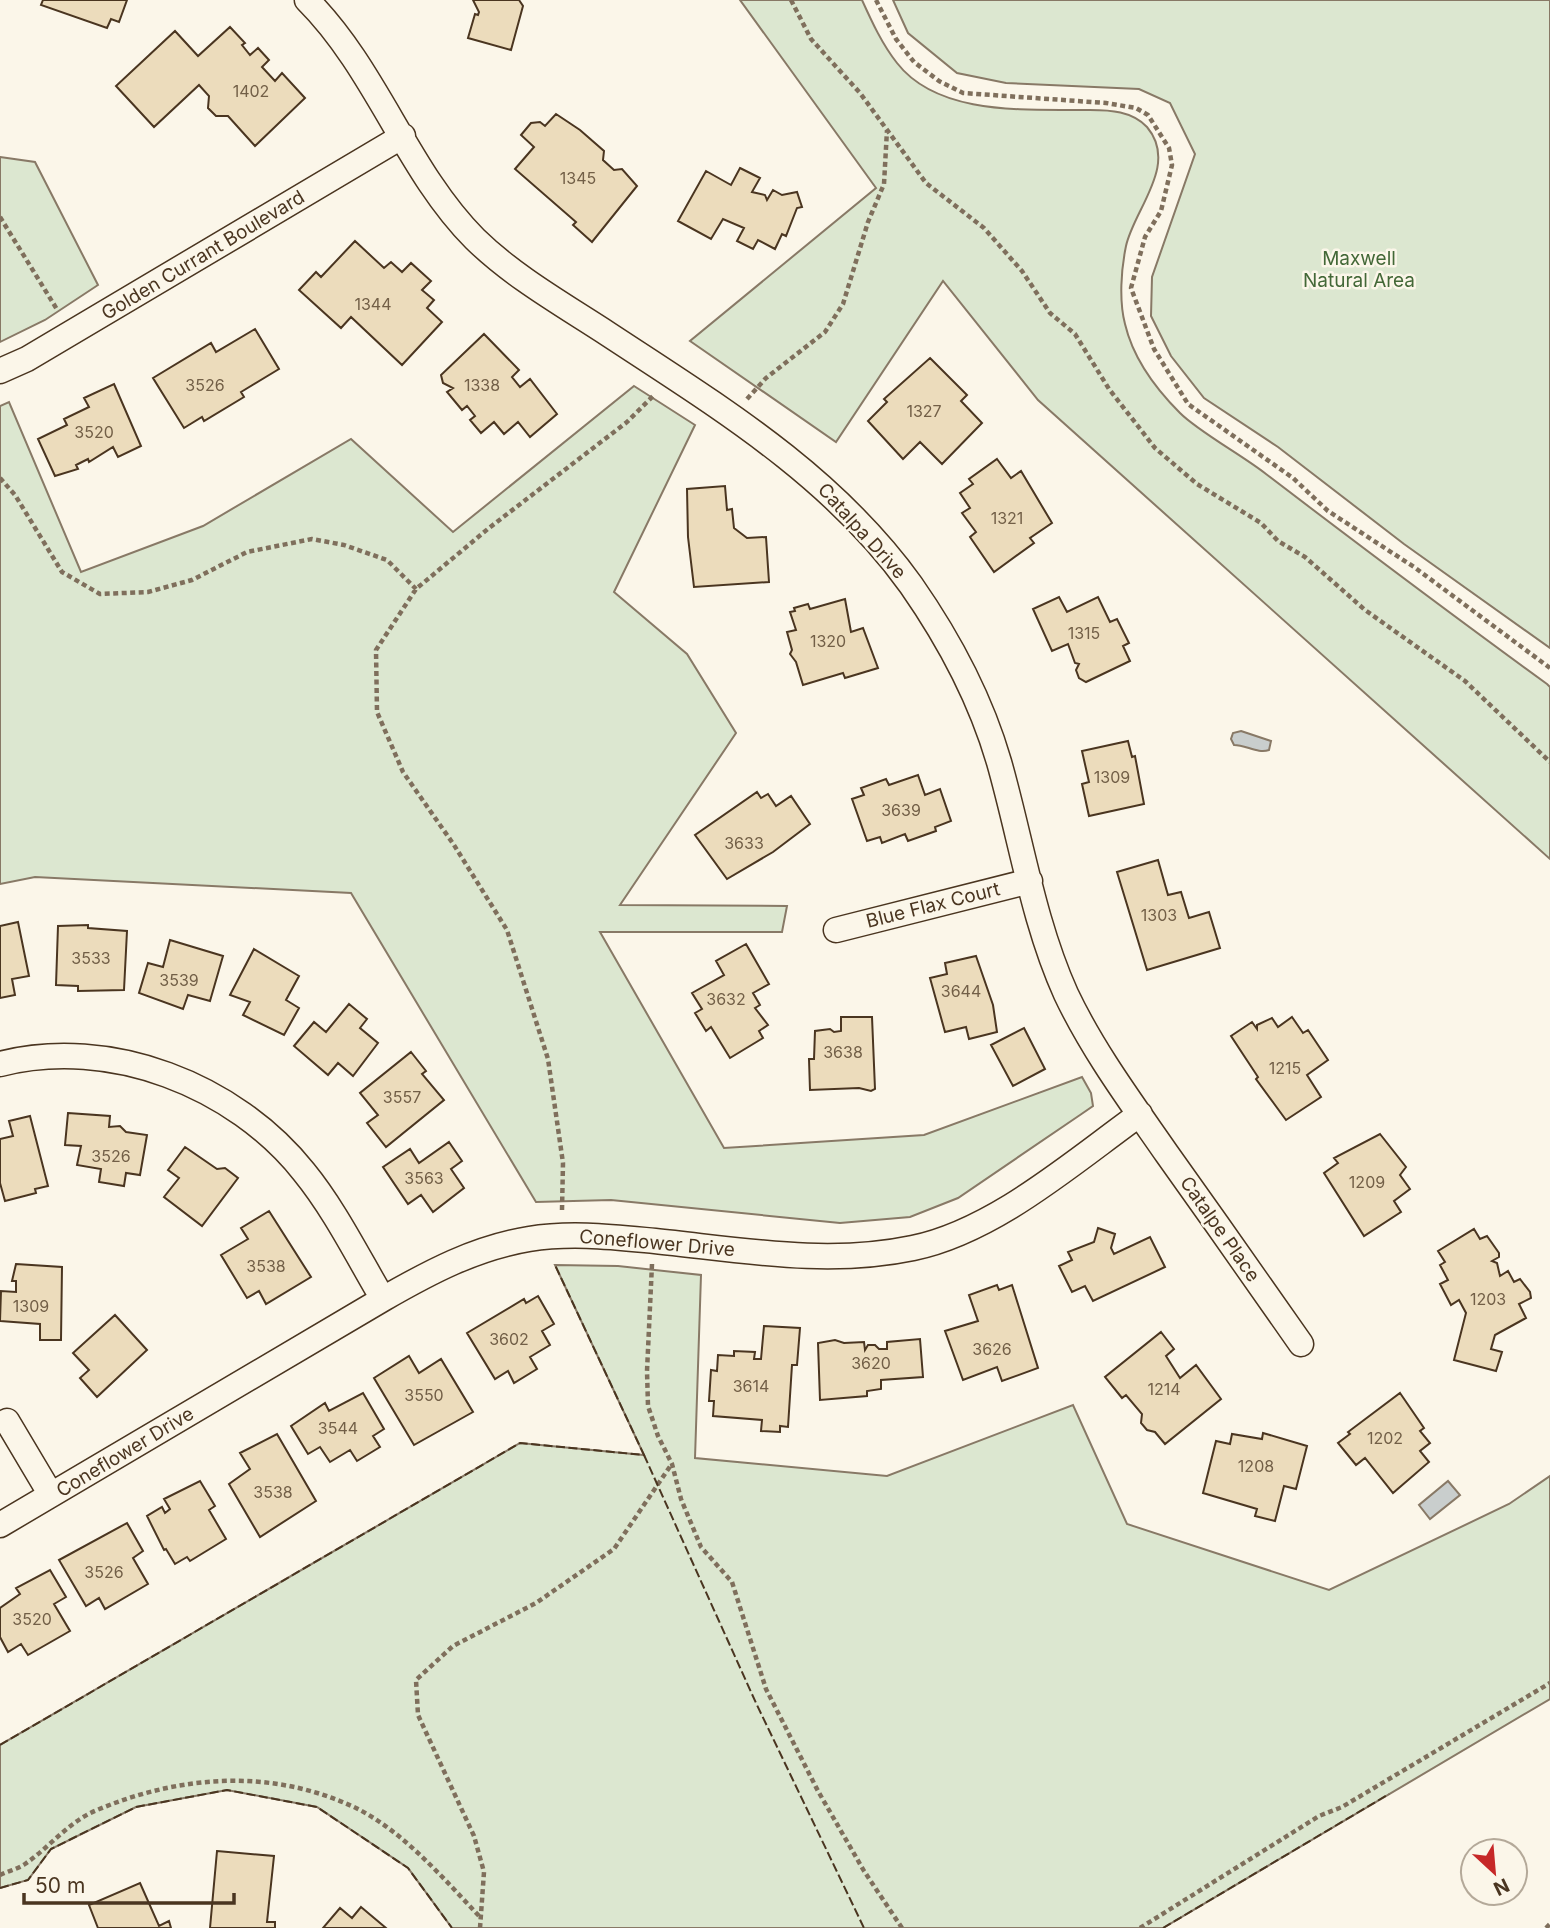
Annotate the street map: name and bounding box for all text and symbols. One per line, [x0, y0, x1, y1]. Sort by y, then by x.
house number: 1402 [233, 81, 269, 101]
house number: 1345 [560, 168, 596, 188]
street label: Golden Currant Boulevard [97, 185, 309, 325]
park label: Maxwell Natural Area [1303, 247, 1415, 292]
house number: 1344 [354, 294, 392, 314]
house number: 3526 [185, 375, 225, 395]
house number: 1338 [464, 375, 500, 395]
house number: 1327 [906, 401, 942, 421]
house number: 3520 [74, 422, 114, 442]
street label: Catalpa Drive [813, 478, 911, 584]
house number: 1321 [991, 508, 1023, 528]
house number: 1315 [1068, 623, 1100, 643]
house number: 1320 [810, 631, 846, 651]
house number: 1309 [1094, 767, 1130, 787]
house number: 3639 [881, 800, 921, 820]
house number: 3633 [724, 833, 764, 853]
street label: Blue Flax Court [864, 877, 1002, 933]
house number: 1303 [1141, 905, 1177, 925]
house number: 3533 [71, 948, 111, 968]
house number: 3539 [159, 970, 199, 990]
house number: 3644 [941, 981, 981, 1001]
house number: 3632 [706, 989, 746, 1009]
house number: 3638 [823, 1042, 863, 1062]
house number: 1215 [1269, 1058, 1301, 1078]
house number: 3557 [383, 1087, 421, 1107]
house number: 3526 [91, 1146, 131, 1166]
house number: 3563 [404, 1168, 444, 1188]
street label: Catalpe Place [1175, 1172, 1265, 1286]
house number: 1209 [1349, 1172, 1385, 1192]
street label: Coneflower Drive [578, 1225, 736, 1261]
house number: 3538 [246, 1256, 286, 1276]
house number: 1203 [1470, 1289, 1506, 1309]
house number: 1309 [13, 1296, 49, 1316]
house number: 3602 [489, 1329, 529, 1349]
house number: 3626 [972, 1339, 1012, 1359]
house number: 3620 [851, 1353, 891, 1373]
house number: 3614 [733, 1376, 769, 1396]
house number: 1214 [1147, 1379, 1181, 1399]
house number: 3550 [404, 1385, 444, 1405]
street label: Coneflower Drive [52, 1402, 198, 1502]
house number: 3544 [318, 1418, 358, 1438]
house number: 1202 [1367, 1428, 1403, 1448]
house number: 1208 [1238, 1456, 1274, 1476]
house number: 3538 [253, 1482, 293, 1502]
house number: 3526 [84, 1562, 124, 1582]
house number: 3520 [12, 1609, 52, 1629]
north arrow [1459, 1837, 1529, 1907]
scale bar [24, 1862, 234, 1906]
text: 50 m [35, 1873, 85, 1898]
text: N [1490, 1873, 1513, 1900]

